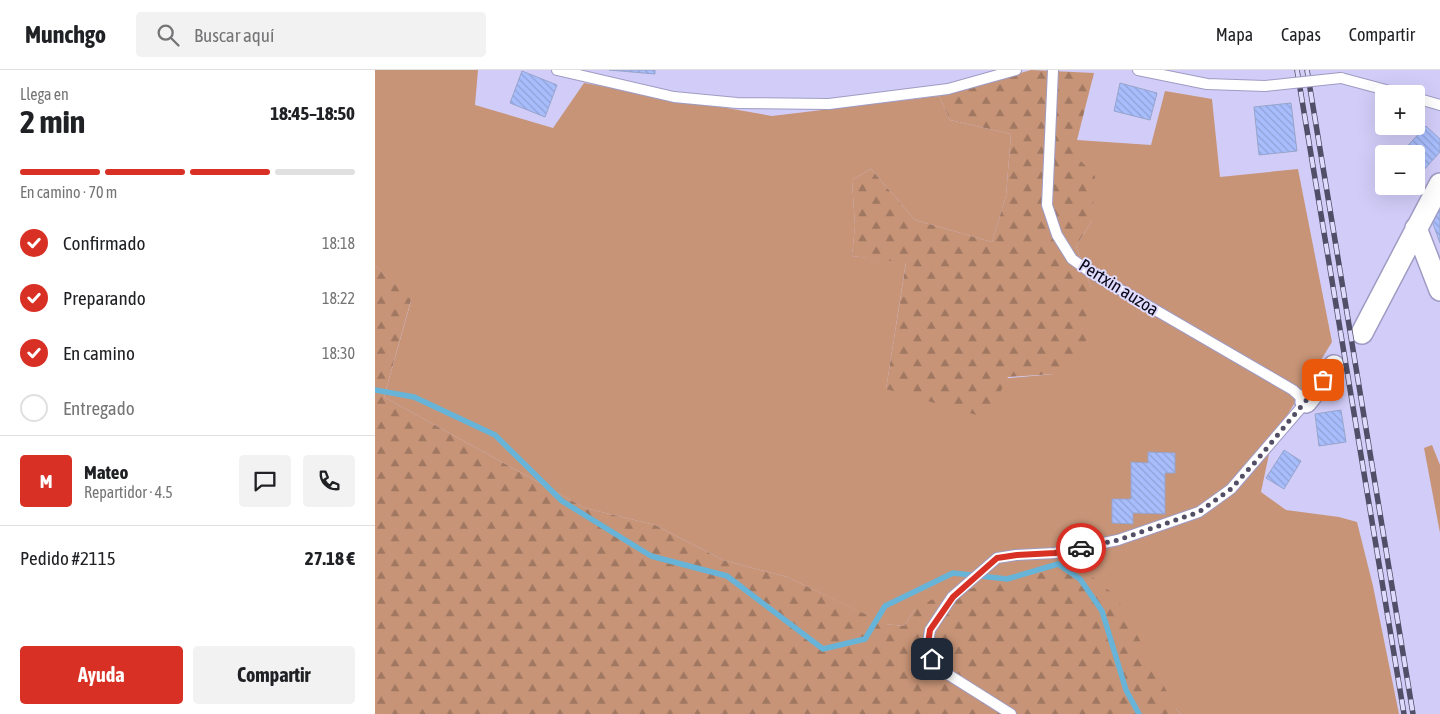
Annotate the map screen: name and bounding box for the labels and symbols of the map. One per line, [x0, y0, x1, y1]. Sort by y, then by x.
street label: Pertxin auzoa [1075, 254, 1163, 320]
pin [1302, 359, 1344, 401]
courier [1056, 523, 1106, 573]
pin [911, 638, 953, 680]

